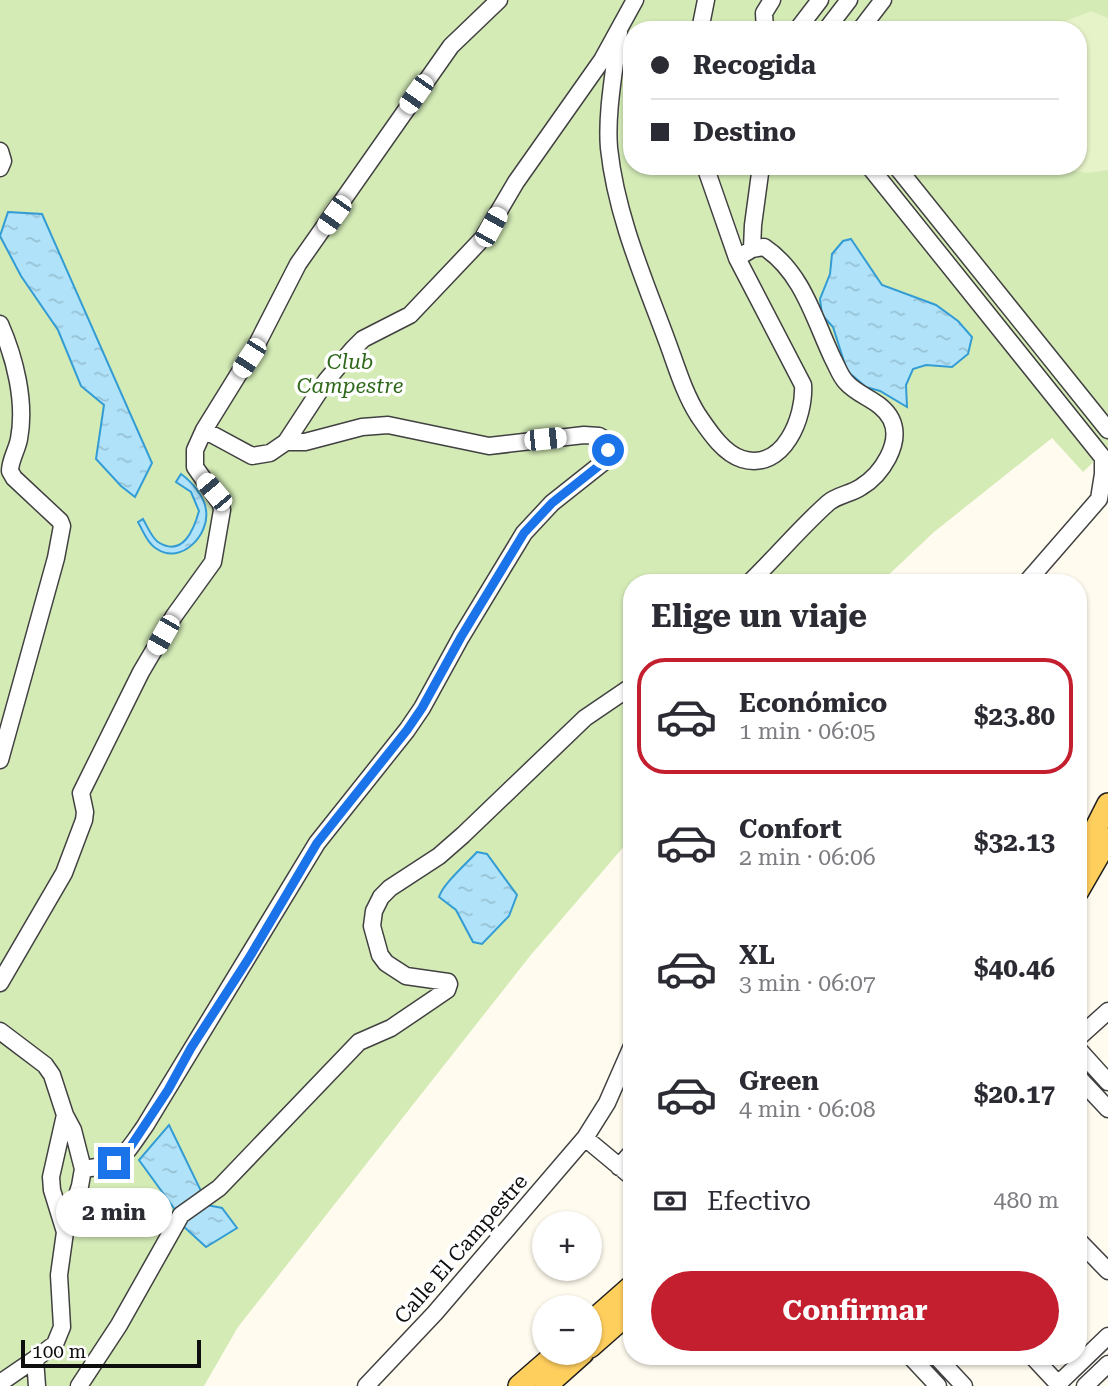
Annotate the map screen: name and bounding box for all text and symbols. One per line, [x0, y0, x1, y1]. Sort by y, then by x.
text: Recogida [693, 50, 816, 80]
car [396, 71, 437, 117]
text: Destino [693, 117, 796, 147]
car [314, 192, 355, 238]
car [472, 204, 511, 250]
car [229, 335, 270, 381]
park label: Club Campestre [297, 350, 403, 398]
car [524, 426, 567, 452]
route start [592, 434, 624, 466]
car [193, 469, 236, 515]
text: Elige un viaje [651, 597, 867, 635]
car [144, 612, 183, 658]
icon: car [655, 685, 718, 748]
text: Económico [739, 688, 887, 718]
text: $23.80 [974, 701, 1055, 731]
text: 1 min · 06:05 [739, 718, 876, 745]
icon: car [655, 811, 718, 874]
text: Confort [739, 814, 842, 844]
text: $32.13 [974, 827, 1055, 857]
text: 2 min · 06:06 [739, 844, 876, 871]
icon: car [655, 937, 718, 1000]
text: XL [739, 940, 775, 970]
text: $40.46 [974, 953, 1055, 983]
text: 3 min · 06:07 [739, 970, 876, 997]
icon: car [655, 1063, 718, 1126]
text: Green [739, 1066, 819, 1096]
text: $20.17 [974, 1079, 1055, 1109]
text: 4 min · 06:08 [739, 1096, 876, 1123]
route end [98, 1147, 130, 1179]
street label: Calle El Campestre [390, 1169, 532, 1329]
icon: cash [651, 1182, 689, 1220]
text: Efectivo [707, 1186, 811, 1216]
text: 480 m [994, 1187, 1059, 1214]
callout: 2 min [56, 1188, 172, 1236]
text: 2 min [82, 1199, 146, 1226]
map controls [532, 1211, 602, 1365]
button: + [532, 1211, 602, 1281]
button: Confirmar [651, 1271, 1059, 1351]
button: − [532, 1295, 602, 1365]
scale bar [21, 1337, 201, 1369]
text: 100 m [32, 1340, 86, 1363]

